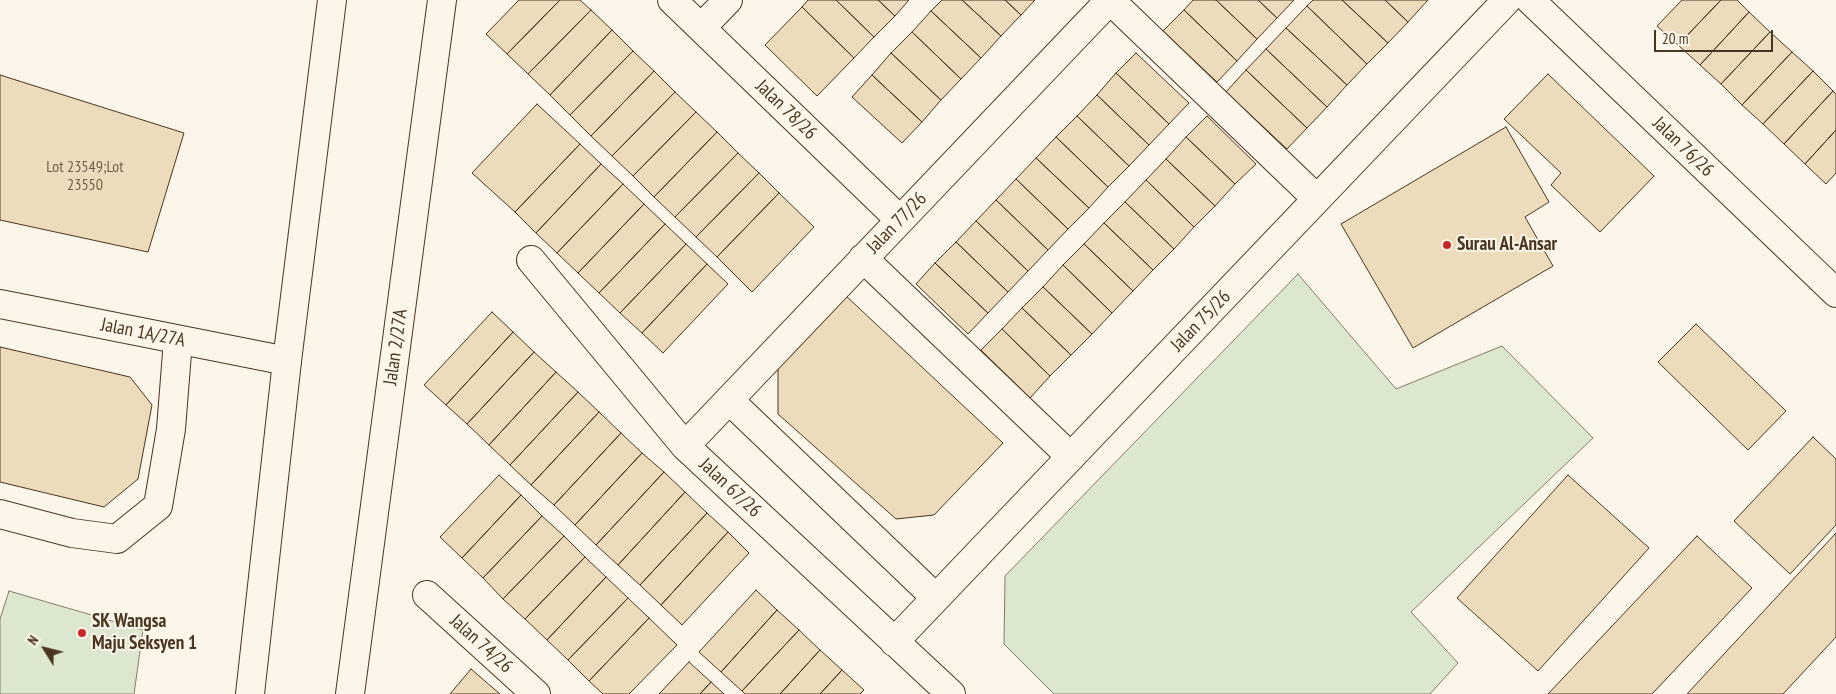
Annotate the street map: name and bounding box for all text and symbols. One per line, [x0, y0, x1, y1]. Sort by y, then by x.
scale bar [1656, 20, 1775, 52]
text: 20 m [1662, 29, 1688, 48]
street label: Jalan 78/26 [751, 75, 821, 145]
street label: Jalan 76/26 [1648, 112, 1718, 182]
house number: Lot 23549;Lot 23550 [46, 157, 124, 195]
street label: Jalan 77/26 [862, 188, 932, 258]
place label: Surau Al-Ansar [1457, 234, 1557, 256]
marker: Surau Al-Ansar [1441, 239, 1453, 251]
street label: Jalan 75/26 [1166, 286, 1236, 356]
street label: Jalan 2/27A [379, 308, 413, 386]
street label: Jalan 1A/27A [99, 314, 187, 352]
street label: Jalan 67/26 [694, 454, 766, 522]
street label: Jalan 74/26 [445, 610, 517, 678]
place label: SK Wangsa Maju Seksyen 1 [92, 611, 197, 655]
north arrow [20, 624, 70, 674]
marker: SK Wangsa Maju Seksyen 1 [76, 627, 88, 639]
text: N [23, 632, 42, 649]

